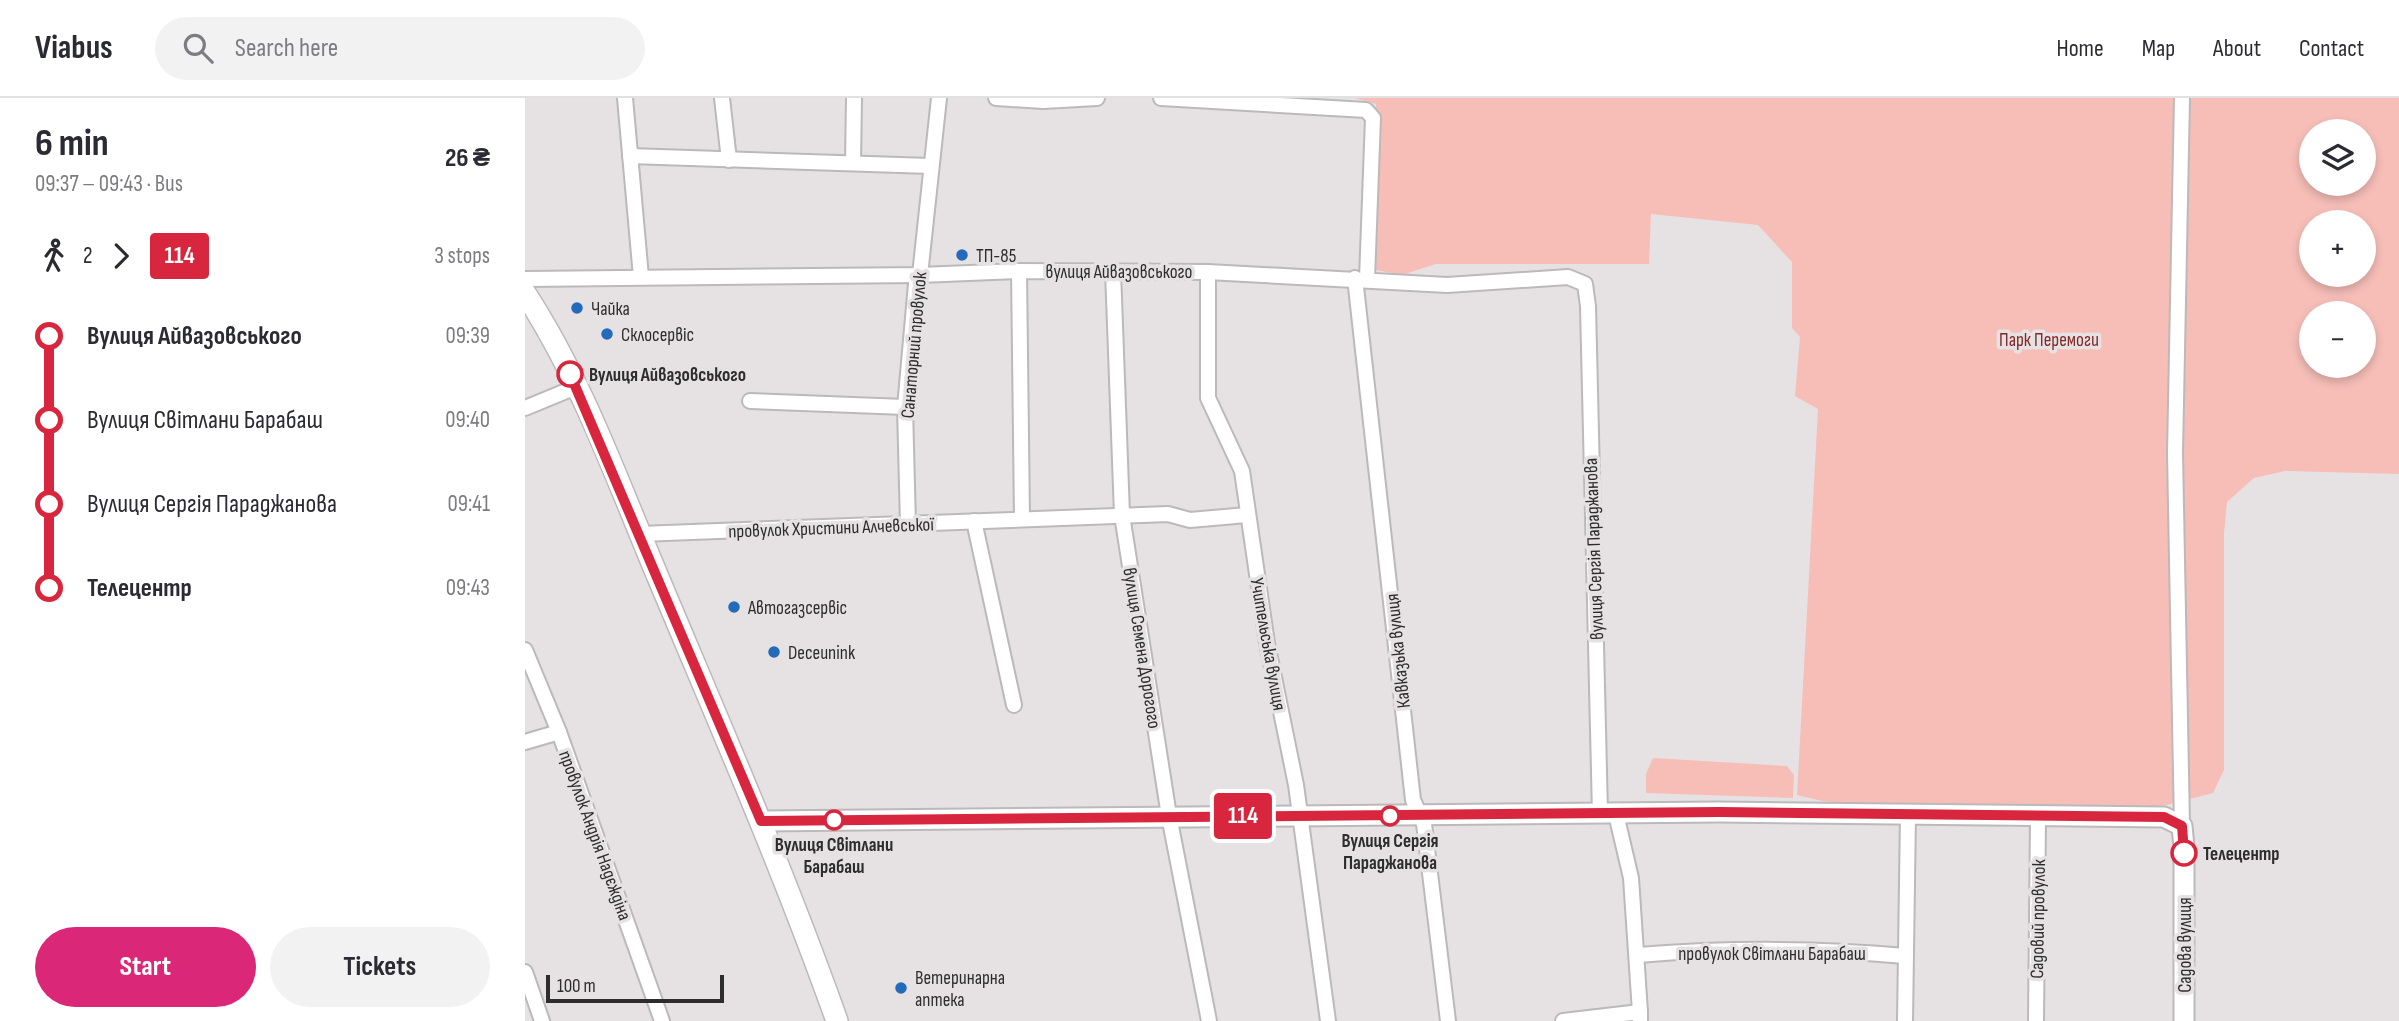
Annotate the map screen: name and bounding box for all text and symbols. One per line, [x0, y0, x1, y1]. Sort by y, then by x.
search box [155, 17, 645, 80]
text: Viabus [35, 28, 113, 68]
icon: search [179, 29, 217, 67]
text: Search here [235, 33, 338, 64]
text: Home [2056, 34, 2104, 63]
text: Map [2142, 34, 2175, 63]
text: About [2213, 34, 2261, 63]
text: Contact [2299, 34, 2364, 63]
map controls [2299, 119, 2376, 378]
button: layers [2299, 119, 2376, 196]
text: 6 min [35, 121, 109, 166]
text: 26 ₴ [445, 143, 490, 174]
text: 09:37 – 09:43 · Bus [35, 170, 183, 198]
button: + [2299, 210, 2376, 287]
icon: walk [35, 237, 73, 275]
icon: forward [102, 237, 140, 275]
text: 114 [164, 241, 195, 270]
text: 2 [83, 242, 92, 270]
text: 3 stops [434, 242, 490, 270]
place label: ТП-85 [976, 245, 1016, 268]
marker: ТП-85 [954, 247, 970, 263]
street label: вулиця Айвазовського [1046, 261, 1192, 284]
street label: Санаторний провулок [897, 270, 932, 419]
place label: Чайка [591, 298, 630, 321]
marker: Чайка [569, 300, 585, 316]
button: − [2299, 301, 2376, 378]
text: Вулиця Айвазовського [87, 321, 302, 352]
text: 09:39 [445, 322, 490, 350]
place label: Склосервіс [621, 324, 694, 347]
marker: Склосервіс [599, 326, 615, 342]
park label: Парк Перемоги [1999, 329, 2099, 352]
marker: Вулиця Айвазовського [557, 361, 583, 387]
place label: Вулиця Айвазовського [589, 364, 746, 387]
text: Вулиця Світлани Барабаш [87, 405, 323, 436]
text: 09:40 [445, 406, 490, 434]
street label: вулиця Сергія Параджанова [1580, 457, 1609, 640]
text: Вулиця Сергія Параджанова [87, 489, 337, 520]
text: 09:41 [447, 490, 490, 518]
street label: провулок Христини Алчевської [728, 513, 935, 544]
street label: вулиця Семена Дорогого [1117, 566, 1166, 730]
text: Телецентр [87, 573, 192, 604]
text: 09:43 [446, 574, 490, 602]
street label: Учительська вулиця [1245, 576, 1291, 712]
street label: Кавказька вулиця [1381, 592, 1416, 709]
place label: Автогазсервіс [747, 597, 847, 620]
marker: Автогазсервіс [726, 599, 742, 615]
place label: Deceunink [788, 642, 856, 665]
marker: Deceunink [766, 644, 782, 660]
street label: провулок Андрія Надєждіна [553, 747, 636, 924]
line badge: 114 [1203, 793, 1283, 839]
text: 114 [1228, 801, 1258, 830]
marker: Вулиця Сергія Параджанова [1380, 806, 1400, 826]
marker: Вулиця Світлани Барабаш [824, 810, 844, 830]
place label: Вулиця Сергія Параджанова [1341, 830, 1439, 875]
place label: Вулиця Світлани Барабаш [775, 834, 893, 879]
marker: Телецентр [2171, 840, 2197, 866]
place label: Телецентр [2203, 843, 2280, 866]
street label: Садовий провулок [2026, 858, 2051, 979]
street label: Садова вулиця [2174, 897, 2197, 993]
button: Start [35, 927, 256, 1007]
button: Tickets [270, 927, 490, 1007]
street label: провулок Світлани Барабаш [1678, 943, 1866, 966]
place label: Ветеринарна аптека [915, 967, 1005, 1012]
scale bar [546, 972, 725, 1004]
text: 100 m [557, 975, 596, 998]
marker: Ветеринарна аптека [893, 980, 909, 996]

